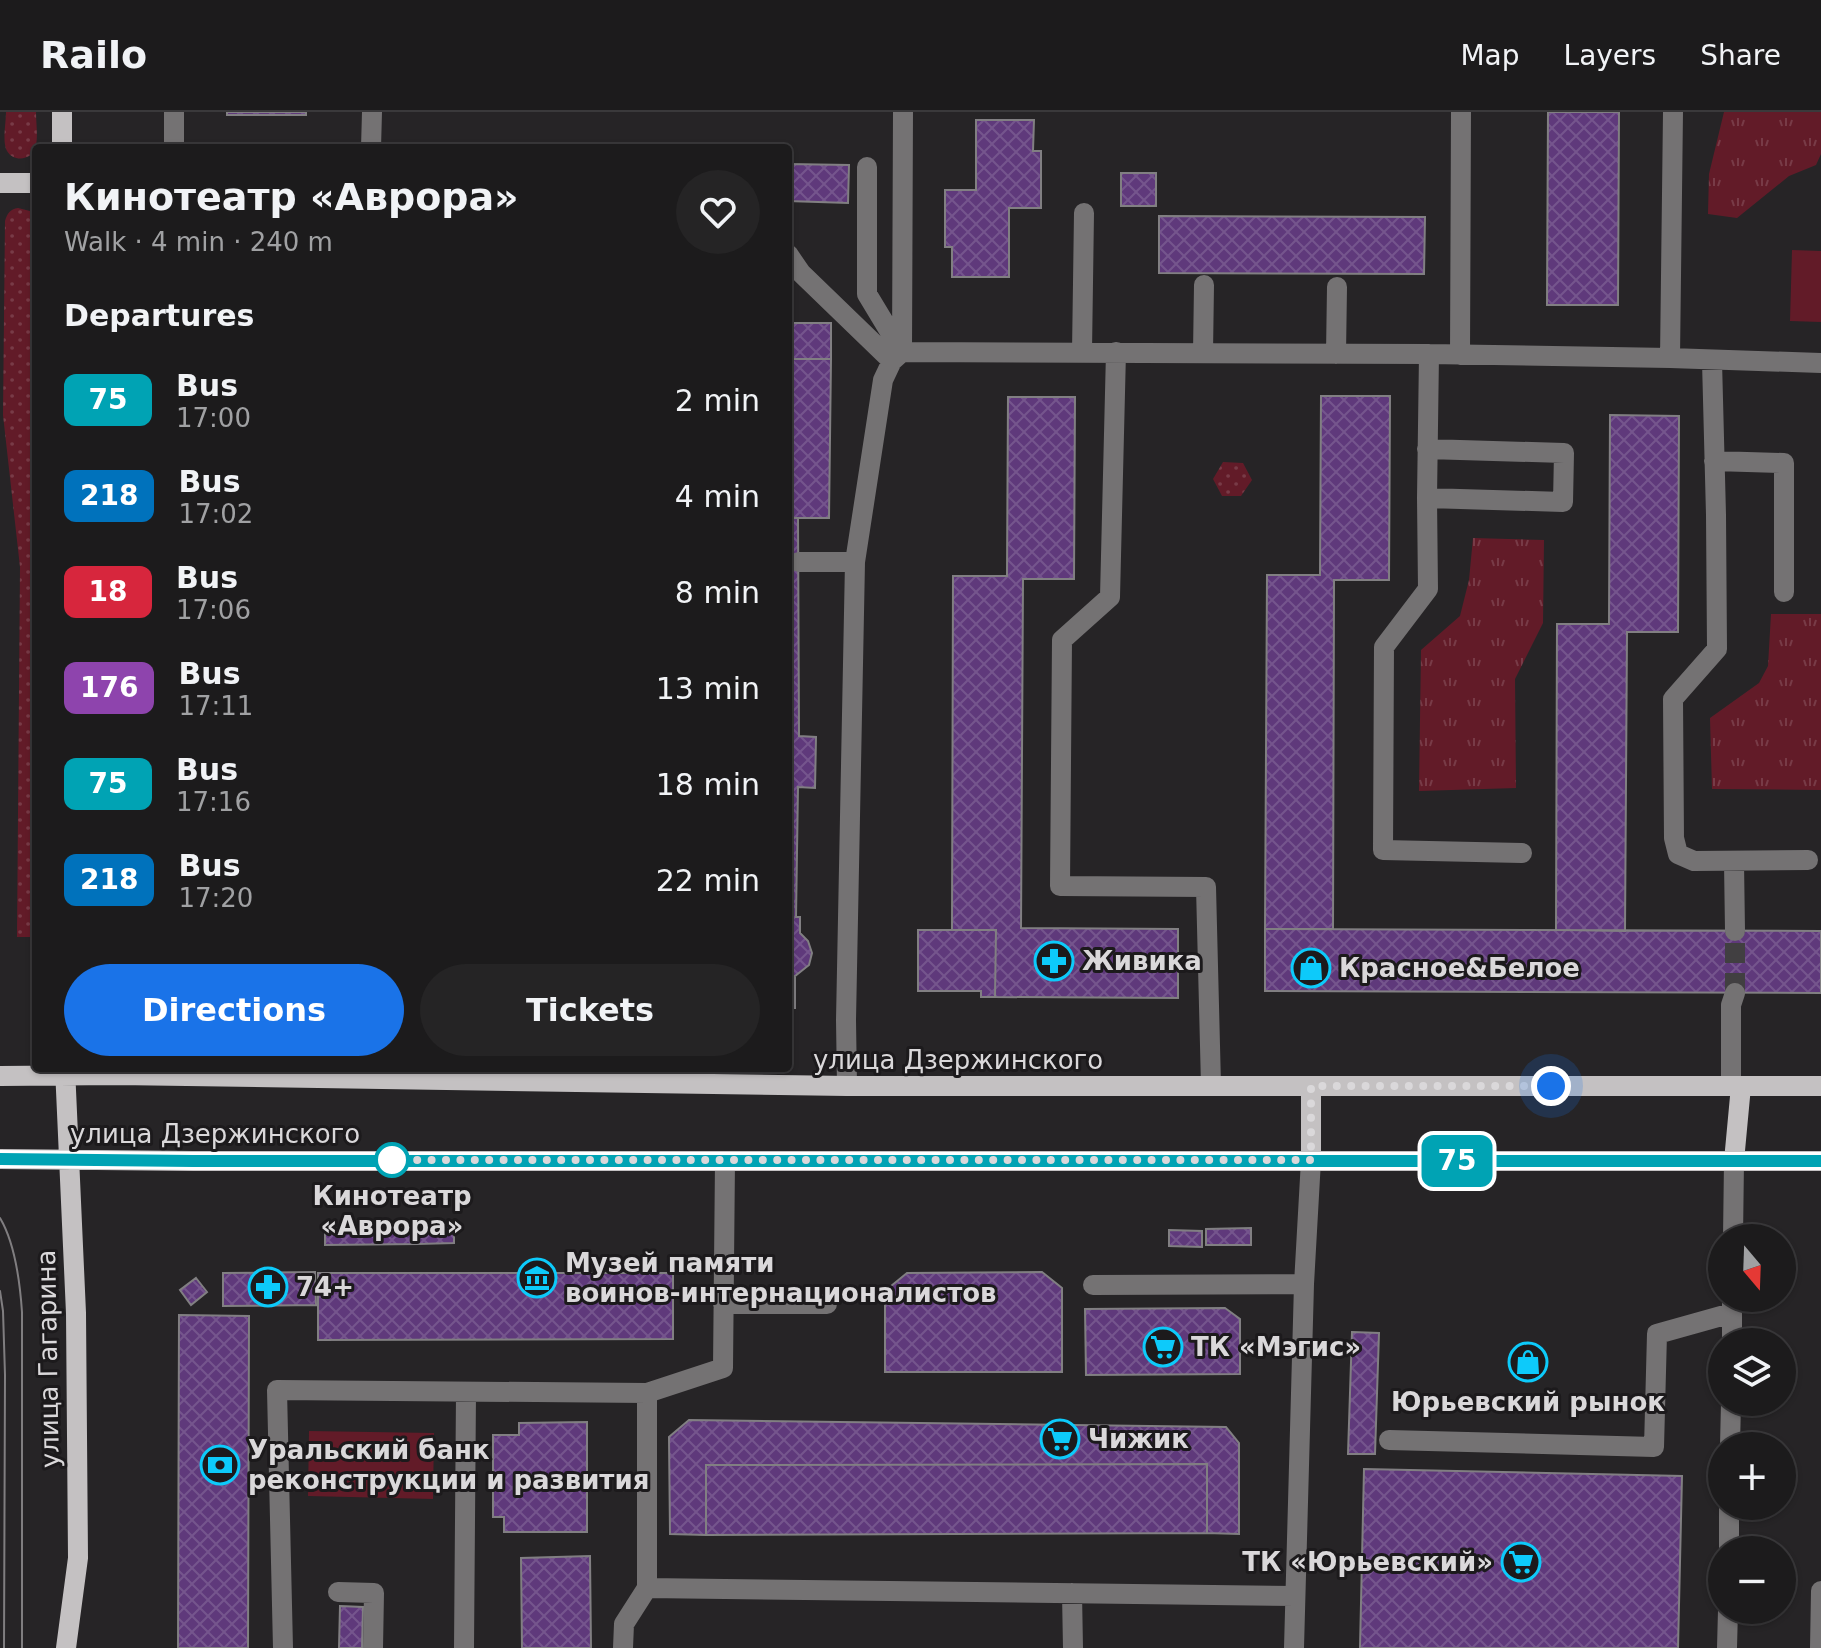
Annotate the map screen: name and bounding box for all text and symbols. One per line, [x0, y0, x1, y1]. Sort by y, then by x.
text: Railo [40, 33, 147, 77]
text: Map [1460, 39, 1520, 72]
text: Layers [1564, 39, 1656, 72]
text: Share [1700, 39, 1781, 72]
button: heart [676, 170, 760, 254]
text: Кинотеатр «Аврора» [64, 175, 519, 219]
text: Walk · 4 min · 240 m [64, 227, 333, 257]
text: Departures [64, 298, 254, 333]
text: Bus [176, 368, 238, 403]
text: 75 [89, 383, 127, 416]
text: 2 min [675, 383, 760, 418]
text: 17:00 [176, 403, 251, 433]
text: Bus [178, 464, 241, 499]
text: 218 [80, 479, 138, 512]
text: 4 min [675, 479, 760, 514]
text: 17:02 [178, 499, 253, 529]
text: Bus [176, 560, 238, 595]
text: 18 [89, 575, 127, 608]
text: 8 min [675, 575, 760, 610]
text: 17:06 [176, 595, 251, 625]
text: Bus [178, 656, 241, 691]
text: 176 [80, 671, 138, 704]
text: 13 min [656, 671, 760, 706]
text: 17:11 [178, 691, 253, 721]
text: Bus [176, 752, 238, 787]
text: 75 [89, 767, 127, 800]
text: 18 min [656, 767, 760, 802]
text: 17:16 [176, 787, 251, 817]
text: Bus [178, 848, 241, 883]
text: 218 [80, 863, 138, 896]
text: 22 min [656, 863, 760, 898]
text: 17:20 [178, 883, 253, 913]
pharmacy icon: Живика [1033, 940, 1075, 982]
place label: Живика [1082, 946, 1202, 976]
shop icon: Красное&Белое [1290, 947, 1332, 989]
place label: Красное&Белое [1339, 953, 1580, 983]
button: Directions [64, 964, 404, 1056]
button: Tickets [420, 964, 760, 1056]
street label: улица Дзержинского [813, 1045, 1103, 1075]
your location [1531, 1066, 1571, 1106]
street label: улица Дзержинского [70, 1119, 360, 1149]
line badge: 75 [1421, 1135, 1493, 1187]
marker: Кинотеатр «Аврора» [375, 1143, 409, 1177]
text: 75 [1438, 1144, 1476, 1177]
place label: Кинотеатр «Аврора» [312, 1181, 472, 1241]
north arrow [1708, 1224, 1796, 1312]
map controls [1708, 1224, 1796, 1624]
place label: Музей памяти воинов-интернационалистов [565, 1248, 997, 1308]
street label: улица Гагарина [31, 1249, 65, 1469]
museum icon: Музей памяти воинов-интернационалистов [516, 1257, 558, 1299]
pharmacy icon: 74+ [247, 1266, 289, 1308]
place label: 74+ [296, 1272, 354, 1302]
supermarket icon: ТК «Мэгис» [1142, 1326, 1184, 1368]
button: layers [1708, 1328, 1796, 1416]
place label: ТК «Мэгис» [1191, 1332, 1361, 1362]
shop icon: Юрьевский рынок [1507, 1341, 1549, 1383]
place label: Юрьевский рынок [1391, 1387, 1665, 1417]
supermarket icon: Чижик [1039, 1418, 1081, 1460]
place label: Чижик [1088, 1424, 1189, 1454]
button: + [1708, 1432, 1796, 1520]
place label: Уральский банк реконструкции и развития [248, 1435, 649, 1495]
bank icon: Уральский банк реконструкции и развития [199, 1444, 241, 1486]
button: − [1708, 1536, 1796, 1624]
supermarket icon: ТК «Юрьевский» [1500, 1541, 1542, 1583]
place label: ТК «Юрьевский» [1242, 1547, 1493, 1577]

